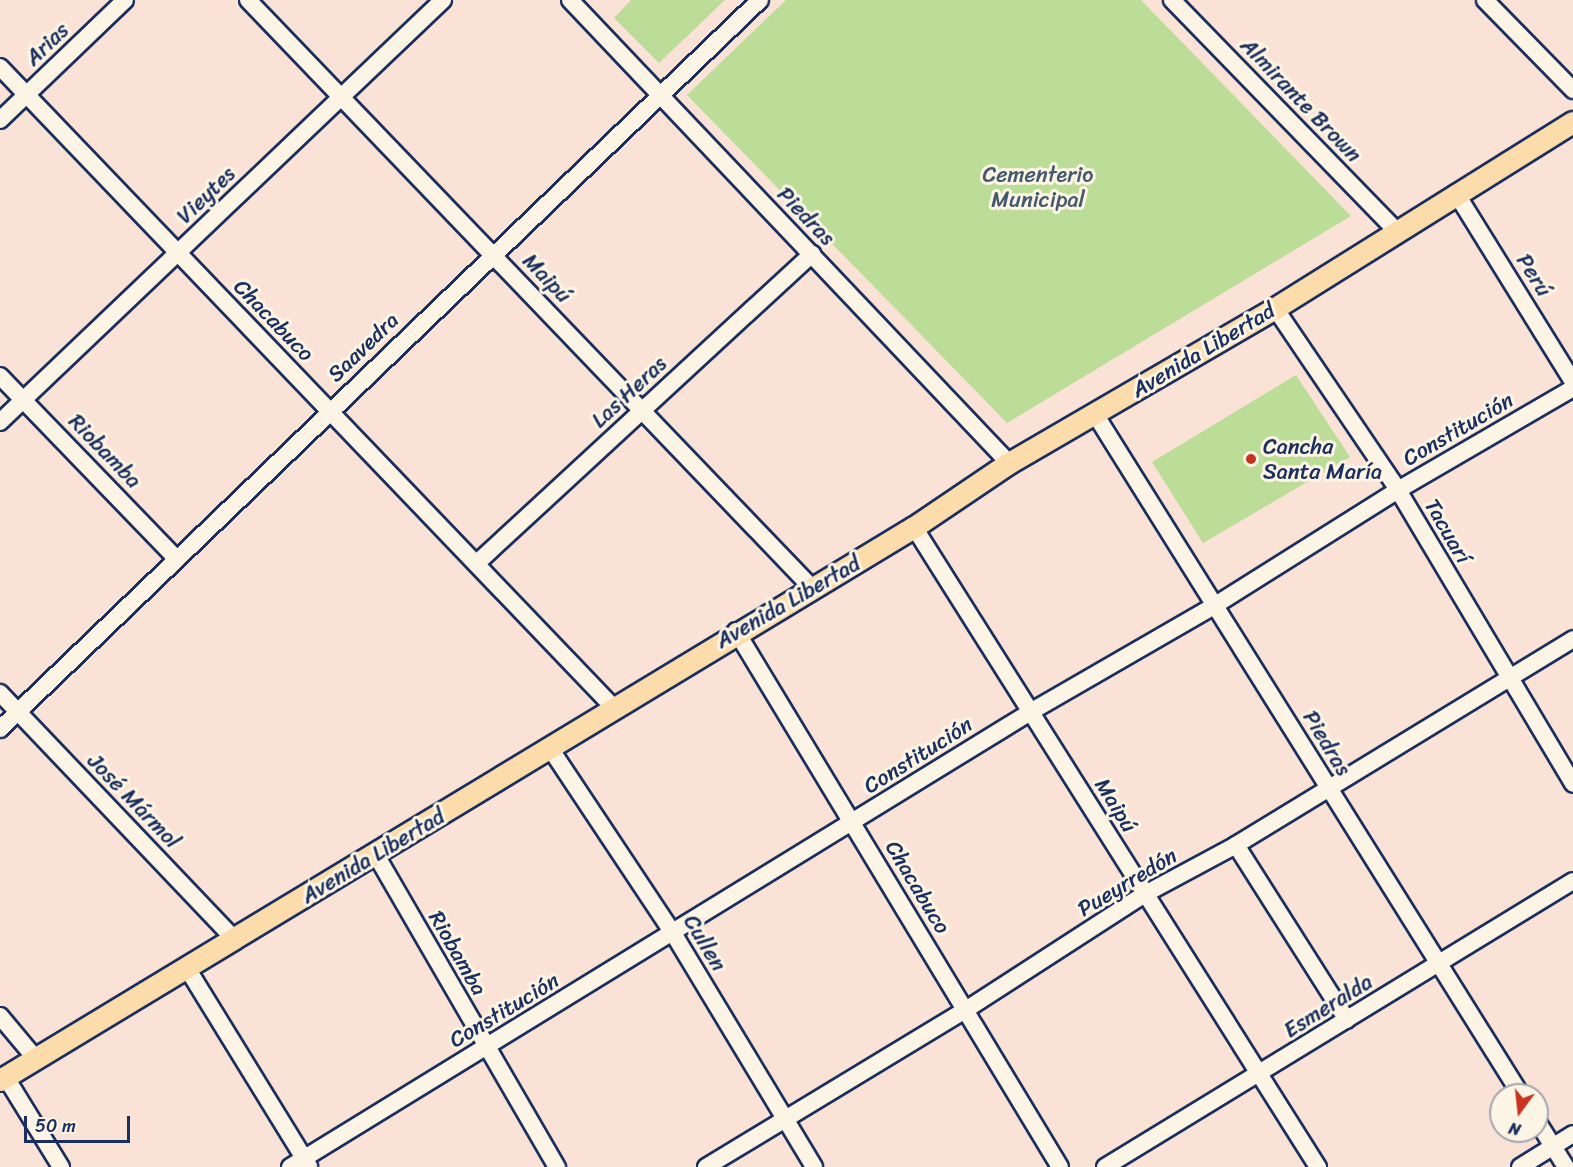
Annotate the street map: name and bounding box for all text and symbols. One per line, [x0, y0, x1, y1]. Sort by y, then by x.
street label: Arias [20, 17, 74, 71]
street label: Almirante Brown [1235, 32, 1367, 168]
street label: Vieytes [171, 161, 241, 229]
park label: Cementerio Municipal [983, 161, 1093, 212]
street label: Piedras [772, 181, 840, 251]
street label: Maipú [517, 248, 577, 308]
street label: Perú [1511, 249, 1557, 301]
street label: Chacabuco [228, 273, 320, 367]
street label: Avenida Libertad [1127, 297, 1279, 403]
street label: Saavedra [322, 307, 404, 387]
street label: Las Heras [586, 350, 672, 434]
street label: Constitución [1398, 387, 1518, 471]
street label: Riobamba [63, 408, 147, 494]
place label: Cancha Santa María [1263, 433, 1381, 484]
marker: Cancha Santa María [1244, 452, 1258, 466]
street label: Tacuarí [1419, 494, 1477, 568]
street label: Avenida Libertad [711, 550, 865, 654]
street label: Piedras [1297, 706, 1357, 780]
street label: Constitución [859, 711, 977, 799]
street label: José Mármol [82, 748, 186, 854]
street label: Maipú [1089, 773, 1143, 837]
street label: Avenida Libertad [297, 803, 449, 909]
street label: Chacabuco [880, 836, 956, 938]
street label: Pueyrredón [1073, 842, 1181, 922]
street label: Riobamba [423, 906, 493, 1000]
street label: Cullen [678, 910, 732, 976]
street label: Constitución [444, 967, 564, 1053]
street label: Esmeralda [1279, 968, 1377, 1044]
north arrow [1489, 1083, 1549, 1143]
scale bar [27, 1104, 134, 1142]
text: 50 m [35, 1110, 76, 1142]
text: N [1506, 1113, 1524, 1144]

